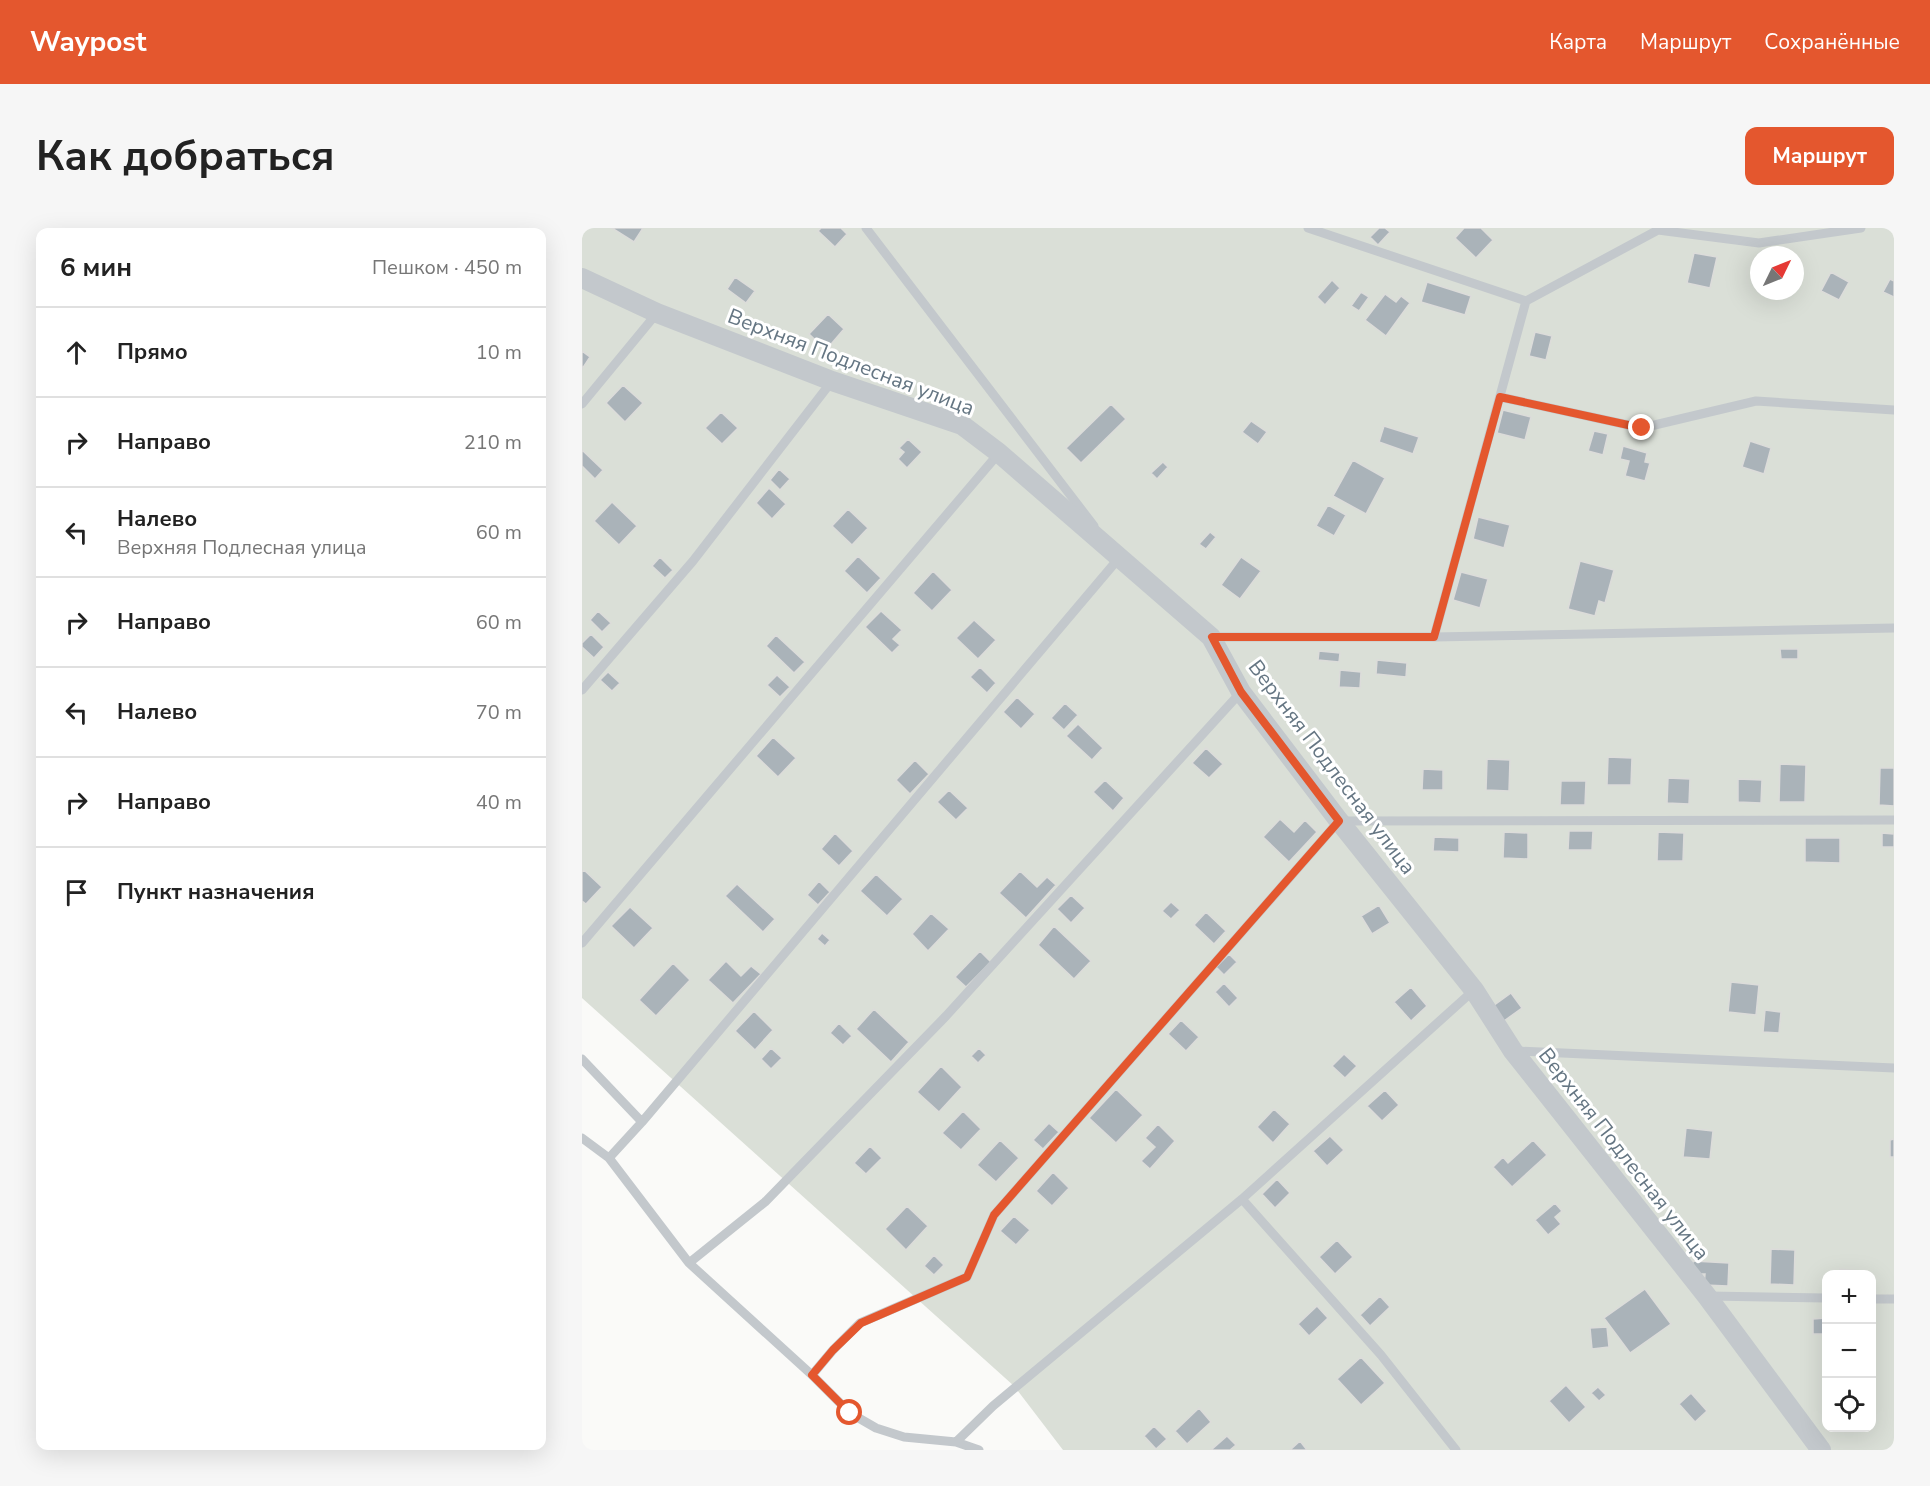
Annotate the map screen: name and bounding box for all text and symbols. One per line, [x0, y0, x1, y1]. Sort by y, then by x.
text: Waypost [30, 23, 147, 61]
text: Карта [1549, 28, 1607, 56]
text: Маршрут [1640, 28, 1731, 56]
text: Сохранённые [1764, 28, 1900, 56]
button: Маршрут [1745, 127, 1894, 185]
text: Как добраться [36, 128, 335, 185]
north arrow [1750, 246, 1804, 300]
text: 6 мин [60, 250, 132, 285]
text: Пешком · 450 m [372, 254, 522, 281]
street label: Верхняя Подлесная улица [724, 302, 978, 422]
icon: ahead [60, 336, 93, 369]
text: Прямо [117, 337, 188, 367]
text: 10 m [476, 339, 522, 366]
route end [1628, 414, 1654, 440]
icon: right [60, 426, 93, 459]
text: Направо [117, 427, 211, 457]
text: 210 m [464, 429, 522, 456]
text: Налево [117, 504, 197, 534]
icon: left [60, 516, 93, 549]
text: 60 m [476, 519, 522, 546]
text: Верхняя Подлесная улица [117, 534, 366, 561]
icon: right [60, 606, 93, 639]
text: Направо [117, 607, 211, 637]
text: 60 m [476, 609, 522, 636]
street label: Верхняя Подлесная улица [1242, 654, 1422, 880]
icon: left [60, 696, 93, 729]
text: Налево [117, 697, 197, 727]
text: 70 m [476, 699, 522, 726]
icon: right [60, 786, 93, 819]
text: Направо [117, 787, 211, 817]
text: 40 m [476, 789, 522, 816]
icon: arrive [60, 876, 93, 909]
text: Пункт назначения [117, 877, 315, 907]
street label: Верхняя Подлесная улица [1532, 1042, 1716, 1266]
map controls [1822, 1270, 1876, 1432]
button: + [1822, 1270, 1876, 1324]
button: − [1822, 1324, 1876, 1378]
button: locate [1822, 1378, 1876, 1432]
route start [836, 1399, 862, 1425]

